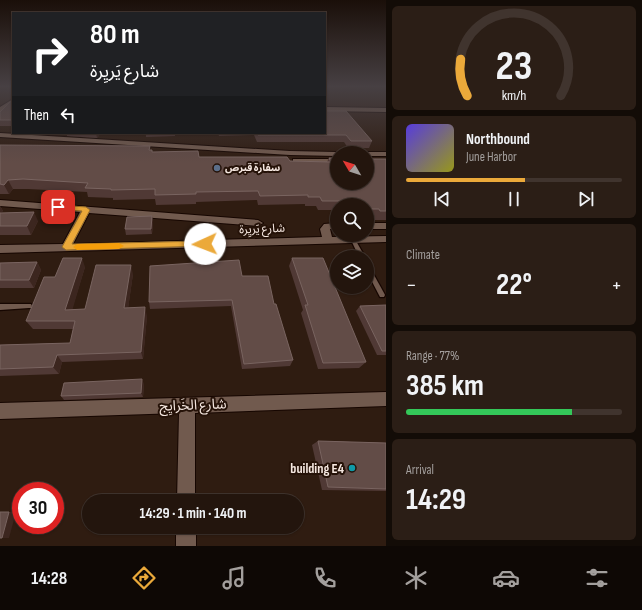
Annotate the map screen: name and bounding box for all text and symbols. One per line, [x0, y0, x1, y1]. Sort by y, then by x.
text: 80 m [90, 18, 139, 51]
icon: right [24, 28, 76, 80]
text: 23 [496, 42, 532, 91]
text: شارع يَريِرة [90, 61, 159, 82]
text: km/h [502, 87, 526, 104]
icon: left [57, 104, 79, 126]
text: Then [24, 106, 49, 125]
text: Northbound [466, 130, 530, 149]
north arrow [330, 146, 374, 190]
map controls [330, 146, 374, 294]
text: June Harbor [466, 149, 517, 165]
place label: سفارة قبرص [225, 162, 280, 174]
marker: سفارة قبرص [212, 163, 222, 173]
icon: previous [431, 188, 453, 210]
icon: pause [503, 188, 525, 210]
icon: next [575, 188, 597, 210]
pin [41, 190, 75, 224]
icon: arrive [47, 196, 69, 218]
button: search [330, 198, 374, 242]
street label: شارع يَريِرة [239, 221, 285, 239]
position arrow [184, 223, 226, 265]
text: Climate [406, 247, 440, 263]
button: layers [330, 250, 374, 294]
text: 22° [496, 267, 532, 303]
text: − [406, 272, 417, 299]
text: + [611, 272, 622, 299]
text: Range · 77% [406, 348, 459, 364]
text: 385 km [406, 368, 484, 404]
street label: شارع الخَرايِج [159, 395, 227, 417]
place label: building E4 [290, 460, 344, 477]
text: Arrival [406, 462, 434, 478]
marker: building E4 [347, 463, 357, 473]
speed limit sign: 30 [12, 482, 64, 534]
text: 14:29 [406, 482, 466, 518]
text: 14:29 · 1 min · 140 m [140, 504, 246, 523]
icon: directions [130, 564, 158, 592]
icon: music [220, 564, 248, 592]
icon: phone [311, 564, 339, 592]
icon: climate [402, 564, 430, 592]
icon: car [492, 564, 520, 592]
icon: filters [583, 564, 611, 592]
text: 14:28 [31, 568, 67, 589]

